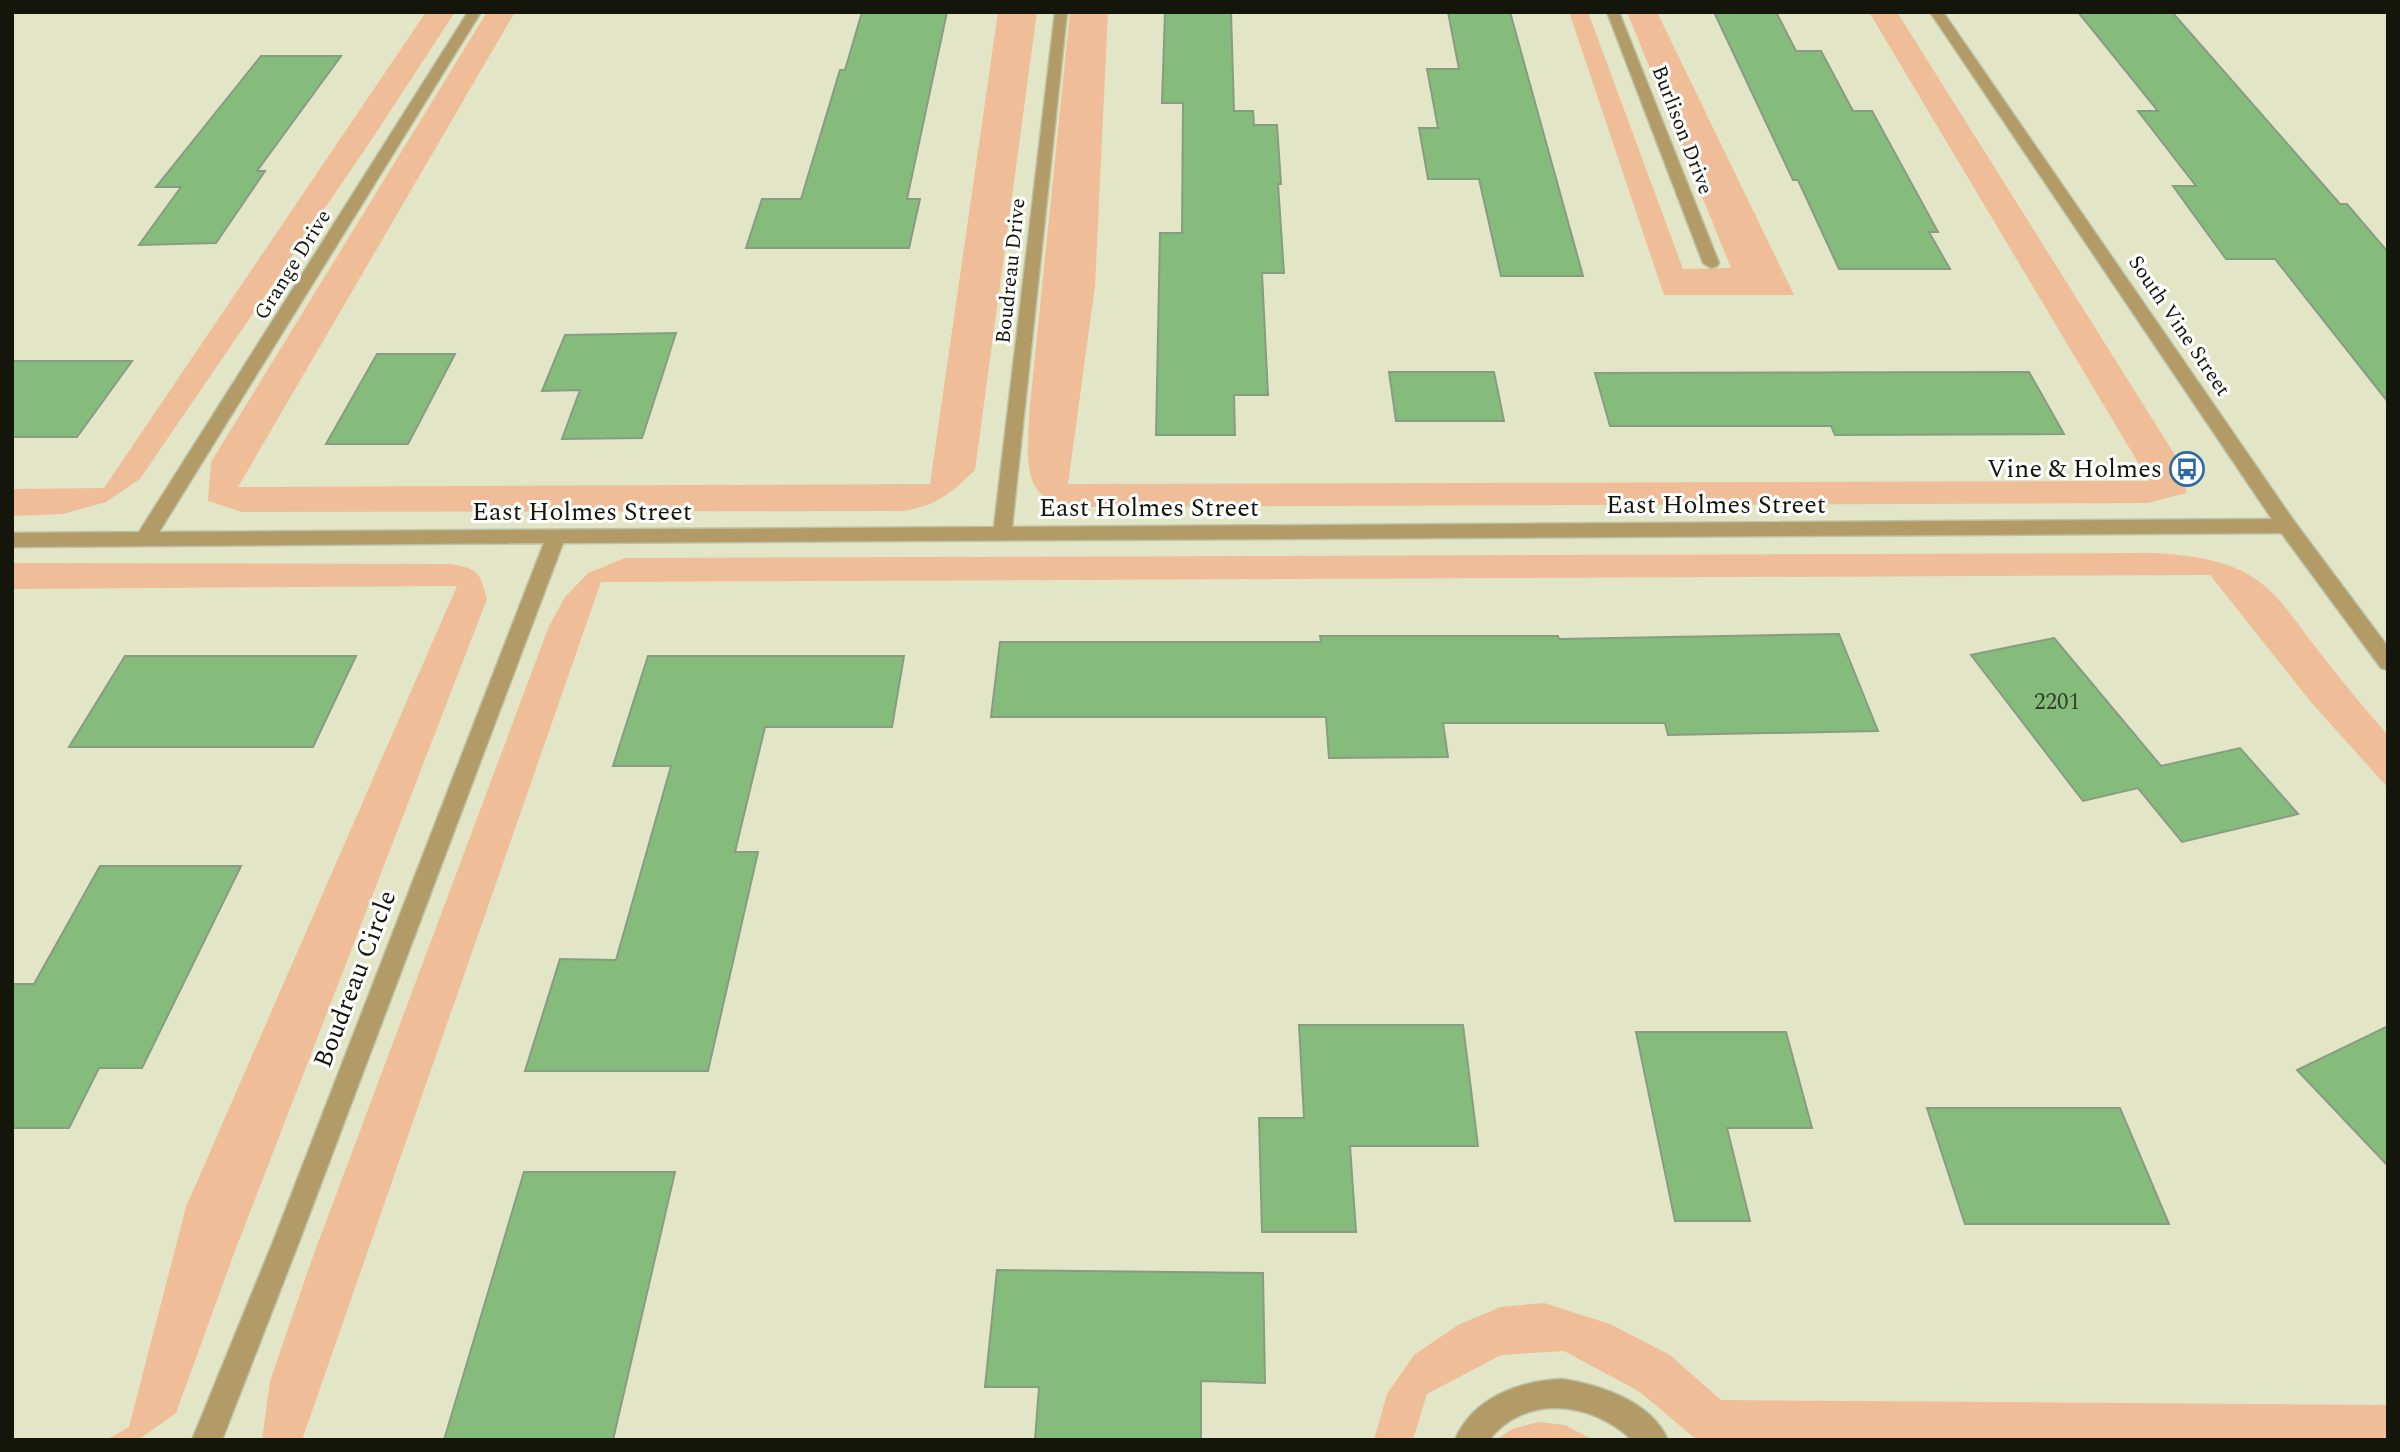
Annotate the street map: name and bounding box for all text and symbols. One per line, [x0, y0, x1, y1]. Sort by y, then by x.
street label: Burlison Drive [1643, 61, 1721, 199]
street label: Boudreau Drive [987, 197, 1035, 345]
street label: Grange Drive [246, 203, 340, 327]
street label: South Vine Street [2120, 249, 2238, 403]
place label: Vine & Holmes [1987, 449, 2162, 489]
bus stop icon: Vine & Holmes [2168, 450, 2206, 488]
street label: East Holmes Street [1606, 485, 1826, 525]
street label: East Holmes Street [1039, 488, 1259, 528]
street label: East Holmes Street [472, 492, 692, 532]
house number: 2201 [2034, 685, 2080, 720]
street label: Boudreau Circle [303, 884, 407, 1074]

